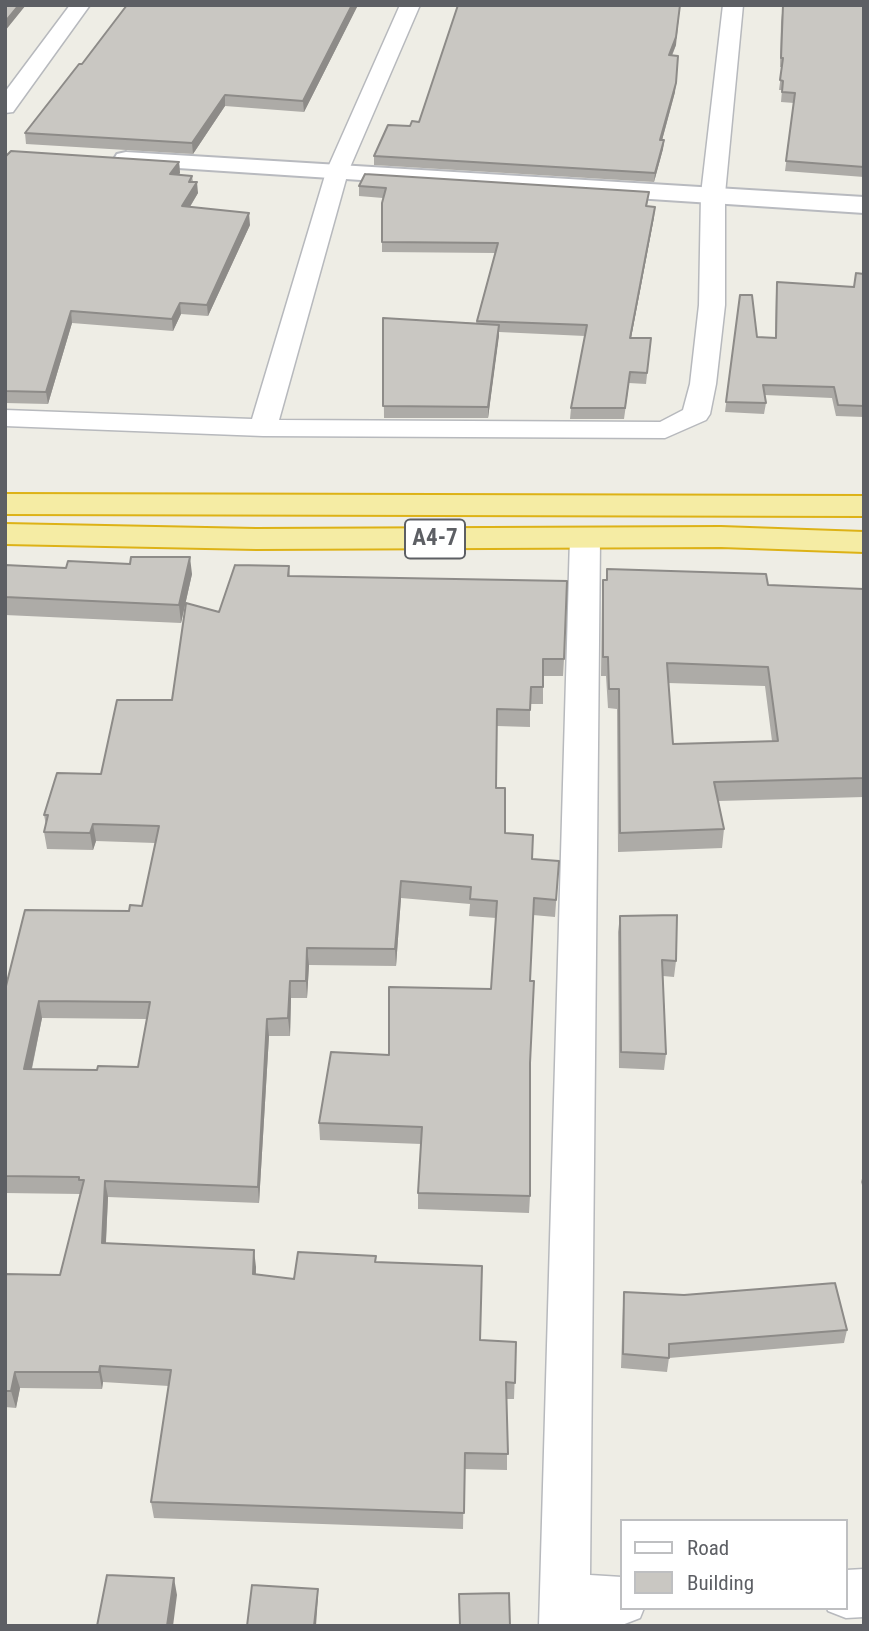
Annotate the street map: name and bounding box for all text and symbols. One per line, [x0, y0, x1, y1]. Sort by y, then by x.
road number: A4-7 [405, 520, 465, 558]
legend [620, 1519, 848, 1610]
text: Road [687, 1536, 729, 1560]
text: Building [687, 1571, 754, 1595]

